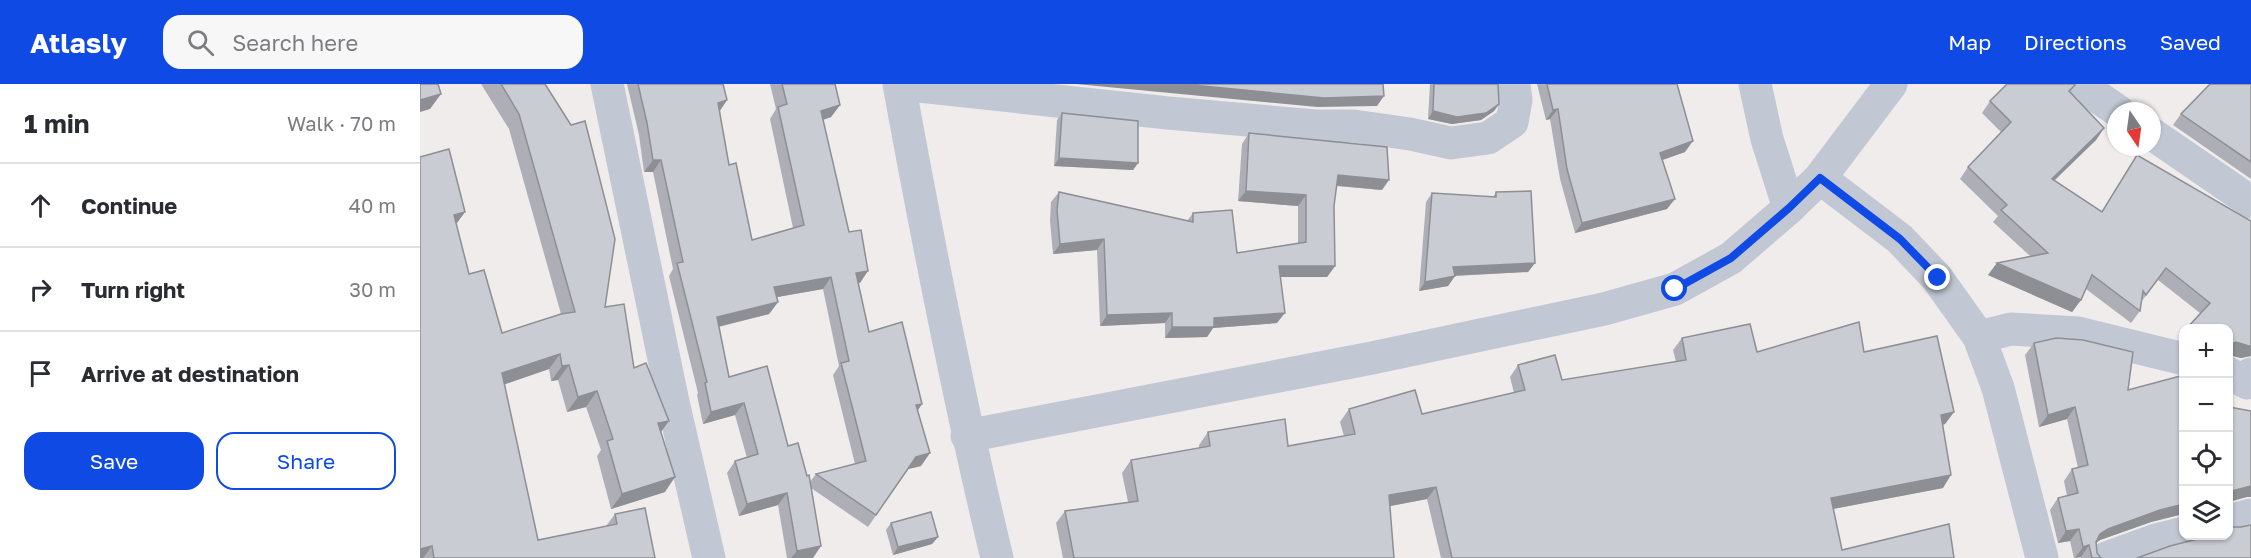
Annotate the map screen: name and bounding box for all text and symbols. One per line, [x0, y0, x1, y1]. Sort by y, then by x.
search box [163, 15, 583, 69]
text: Atlasly [30, 26, 127, 59]
icon: search [184, 26, 217, 59]
text: Search here [232, 29, 358, 56]
text: Map [1948, 29, 1991, 55]
text: Directions [2024, 29, 2127, 55]
text: Saved [2160, 29, 2221, 55]
north arrow [2107, 102, 2161, 156]
text: 1 min [24, 108, 90, 139]
text: Walk · 70 m [287, 111, 396, 135]
icon: ahead [24, 189, 57, 222]
text: Continue [81, 192, 177, 219]
text: 40 m [349, 193, 396, 217]
route end [1924, 264, 1950, 290]
icon: right [24, 273, 57, 306]
route start [1661, 275, 1687, 301]
text: Turn right [81, 276, 185, 303]
text: 30 m [349, 277, 396, 301]
map controls [2179, 324, 2233, 540]
button: + [2179, 324, 2233, 378]
icon: arrive [24, 357, 57, 390]
text: Arrive at destination [81, 360, 299, 387]
button: − [2179, 378, 2233, 432]
button: Save [24, 432, 204, 490]
button: Share [216, 432, 396, 490]
button: locate [2179, 432, 2233, 486]
button: layers [2179, 486, 2233, 540]

